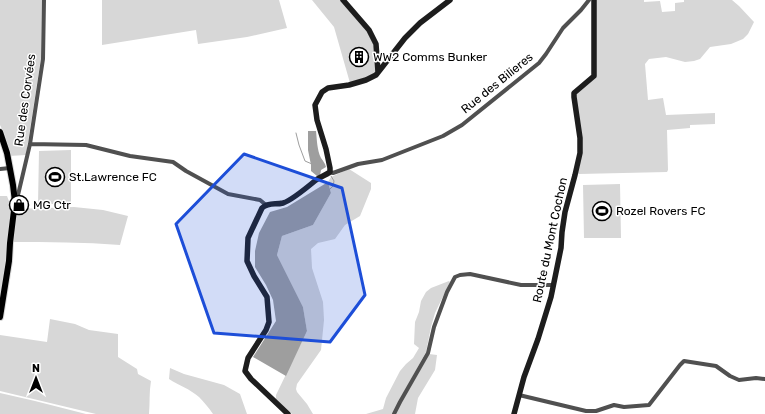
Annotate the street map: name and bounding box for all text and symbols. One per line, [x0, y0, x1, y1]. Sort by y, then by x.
building icon: WW2 Comms Bunker [348, 46, 370, 68]
place label: WW2 Comms Bunker [373, 50, 488, 64]
street label: Rue des Bilieres [458, 50, 536, 116]
street label: Rue des Corvées [12, 53, 38, 147]
sports icon: St.Lawrence FC [44, 166, 66, 188]
place label: St.Lawrence FC [69, 170, 157, 184]
street label: Route du Mont Cochon [530, 176, 570, 304]
shop icon: MG Ctr [8, 194, 30, 216]
place label: MG Ctr [33, 198, 71, 212]
sports icon: Rozel Rovers FC [591, 200, 613, 222]
place label: Rozel Rovers FC [616, 204, 705, 218]
north arrow [16, 358, 56, 398]
text: N [32, 362, 40, 375]

